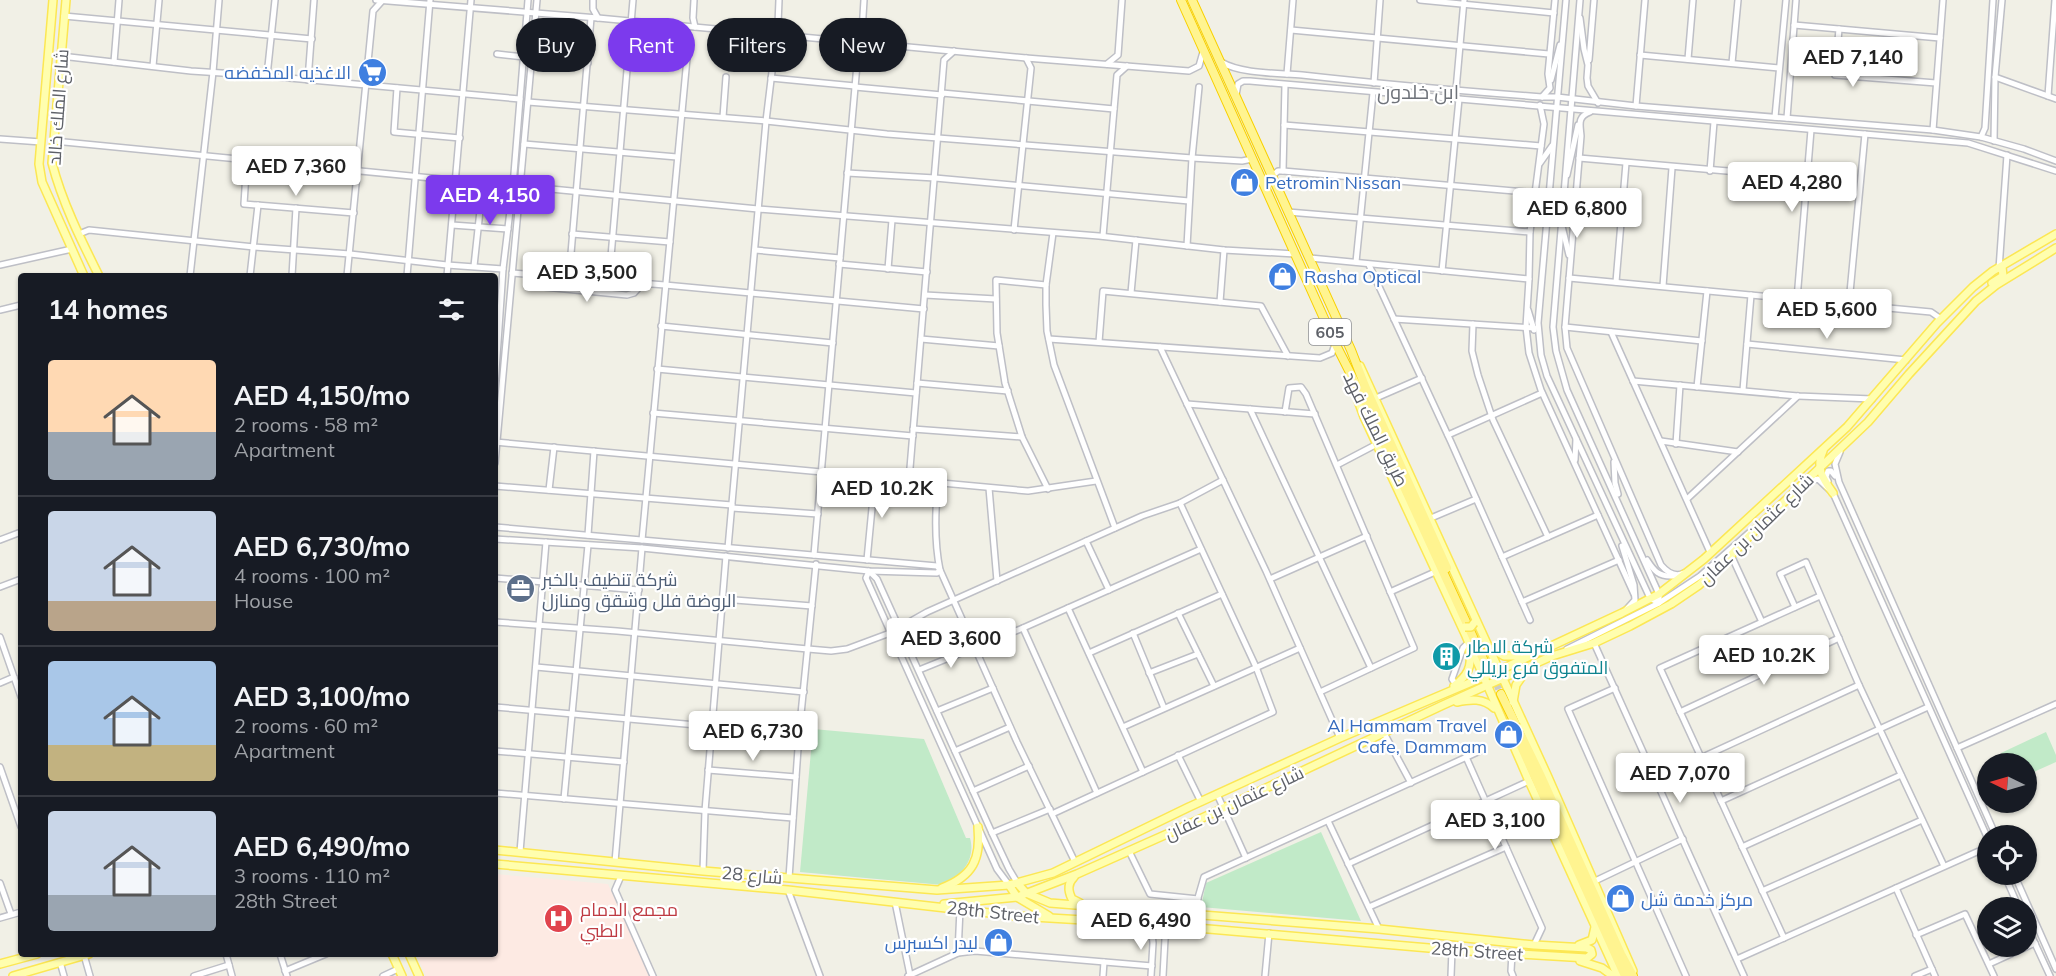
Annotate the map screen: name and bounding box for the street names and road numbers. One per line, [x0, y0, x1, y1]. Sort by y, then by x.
street label: شارع الملك خالد [42, 48, 75, 166]
road number: 605 [1309, 319, 1351, 345]
street label: طريق الملك فهد [1337, 368, 1414, 491]
street label: شارع عثمان بن عفان [1694, 468, 1819, 591]
street label: شارع عثمان بن عفان [1161, 761, 1308, 846]
street label: شارع 28 [720, 861, 783, 890]
street label: 28th Street [946, 896, 1040, 928]
street label: 28th Street [1430, 936, 1524, 966]

